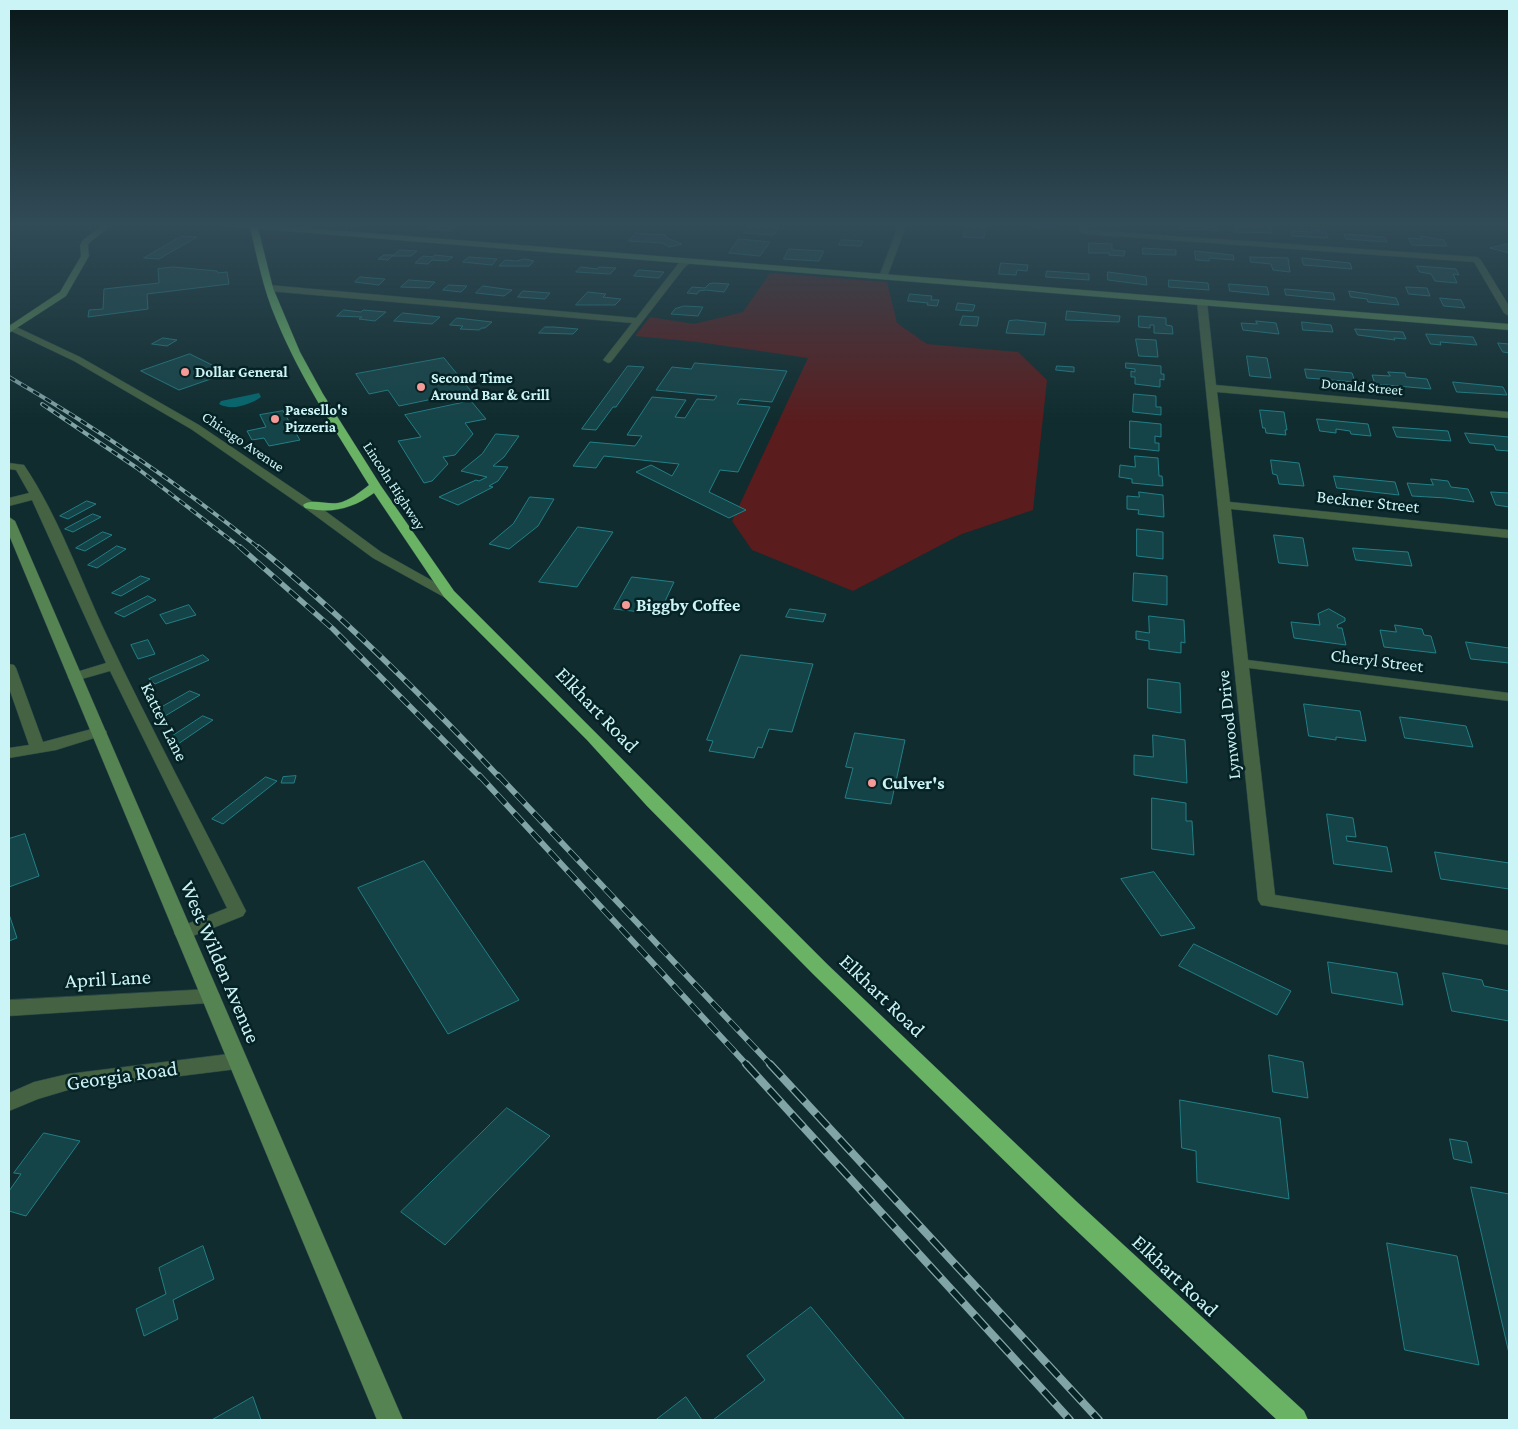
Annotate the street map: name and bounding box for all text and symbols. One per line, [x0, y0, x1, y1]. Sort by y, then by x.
place label: Dollar General [195, 363, 288, 381]
marker: Dollar General [179, 366, 191, 378]
place label: Second Time Around Bar & Grill [431, 369, 550, 404]
street label: Donald Street [1320, 374, 1404, 400]
marker: Second Time Around Bar & Grill [415, 381, 427, 393]
place label: Paesello's Pizzeria [285, 401, 347, 436]
street label: Chicago Avenue [198, 408, 288, 476]
marker: Paesello's Pizzeria [269, 413, 281, 425]
street label: Lincoln Highway [359, 438, 429, 534]
street label: Beckner Street [1316, 486, 1420, 518]
place label: Biggby Coffee [636, 594, 740, 616]
marker: Biggby Coffee [620, 599, 632, 611]
street label: Cheryl Street [1329, 645, 1425, 677]
street label: Elkhart Road [550, 662, 644, 758]
street label: Lynwood Drive [1213, 669, 1245, 781]
street label: Kattey Lane [136, 679, 192, 765]
place label: Culver's [882, 772, 945, 794]
marker: Culver's [866, 777, 878, 789]
street label: West Wilden Avenue [174, 877, 266, 1047]
street label: Elkhart Road [834, 949, 930, 1043]
street label: April Lane [64, 964, 152, 994]
street label: Georgia Road [65, 1056, 179, 1096]
street label: Elkhart Road [1127, 1230, 1223, 1322]

